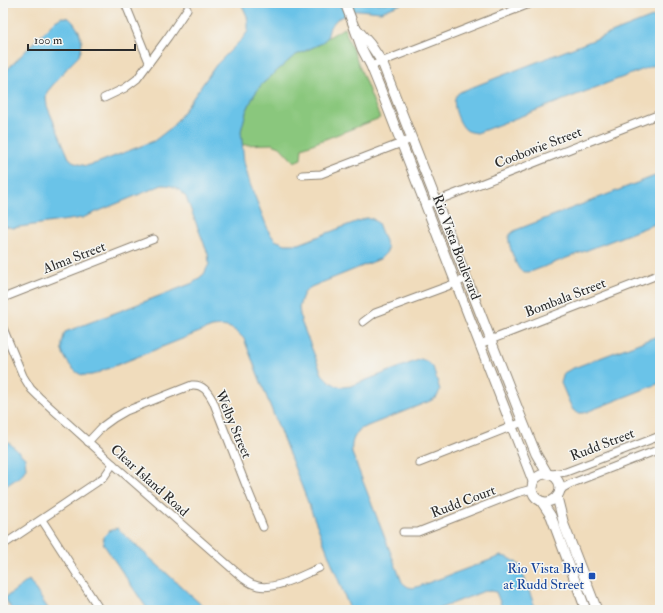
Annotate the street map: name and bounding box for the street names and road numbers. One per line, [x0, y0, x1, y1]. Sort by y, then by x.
street label: Coobowie Street [492, 123, 585, 172]
street label: Rio Vista Boulevard [429, 192, 484, 302]
street label: Alma Street [39, 238, 108, 278]
street label: Bombala Street [522, 274, 609, 321]
street label: Welby Street [210, 387, 256, 461]
street label: Rudd Street [568, 424, 637, 465]
street label: Clear Island Road [107, 441, 192, 520]
street label: Rudd Court [428, 481, 498, 522]

